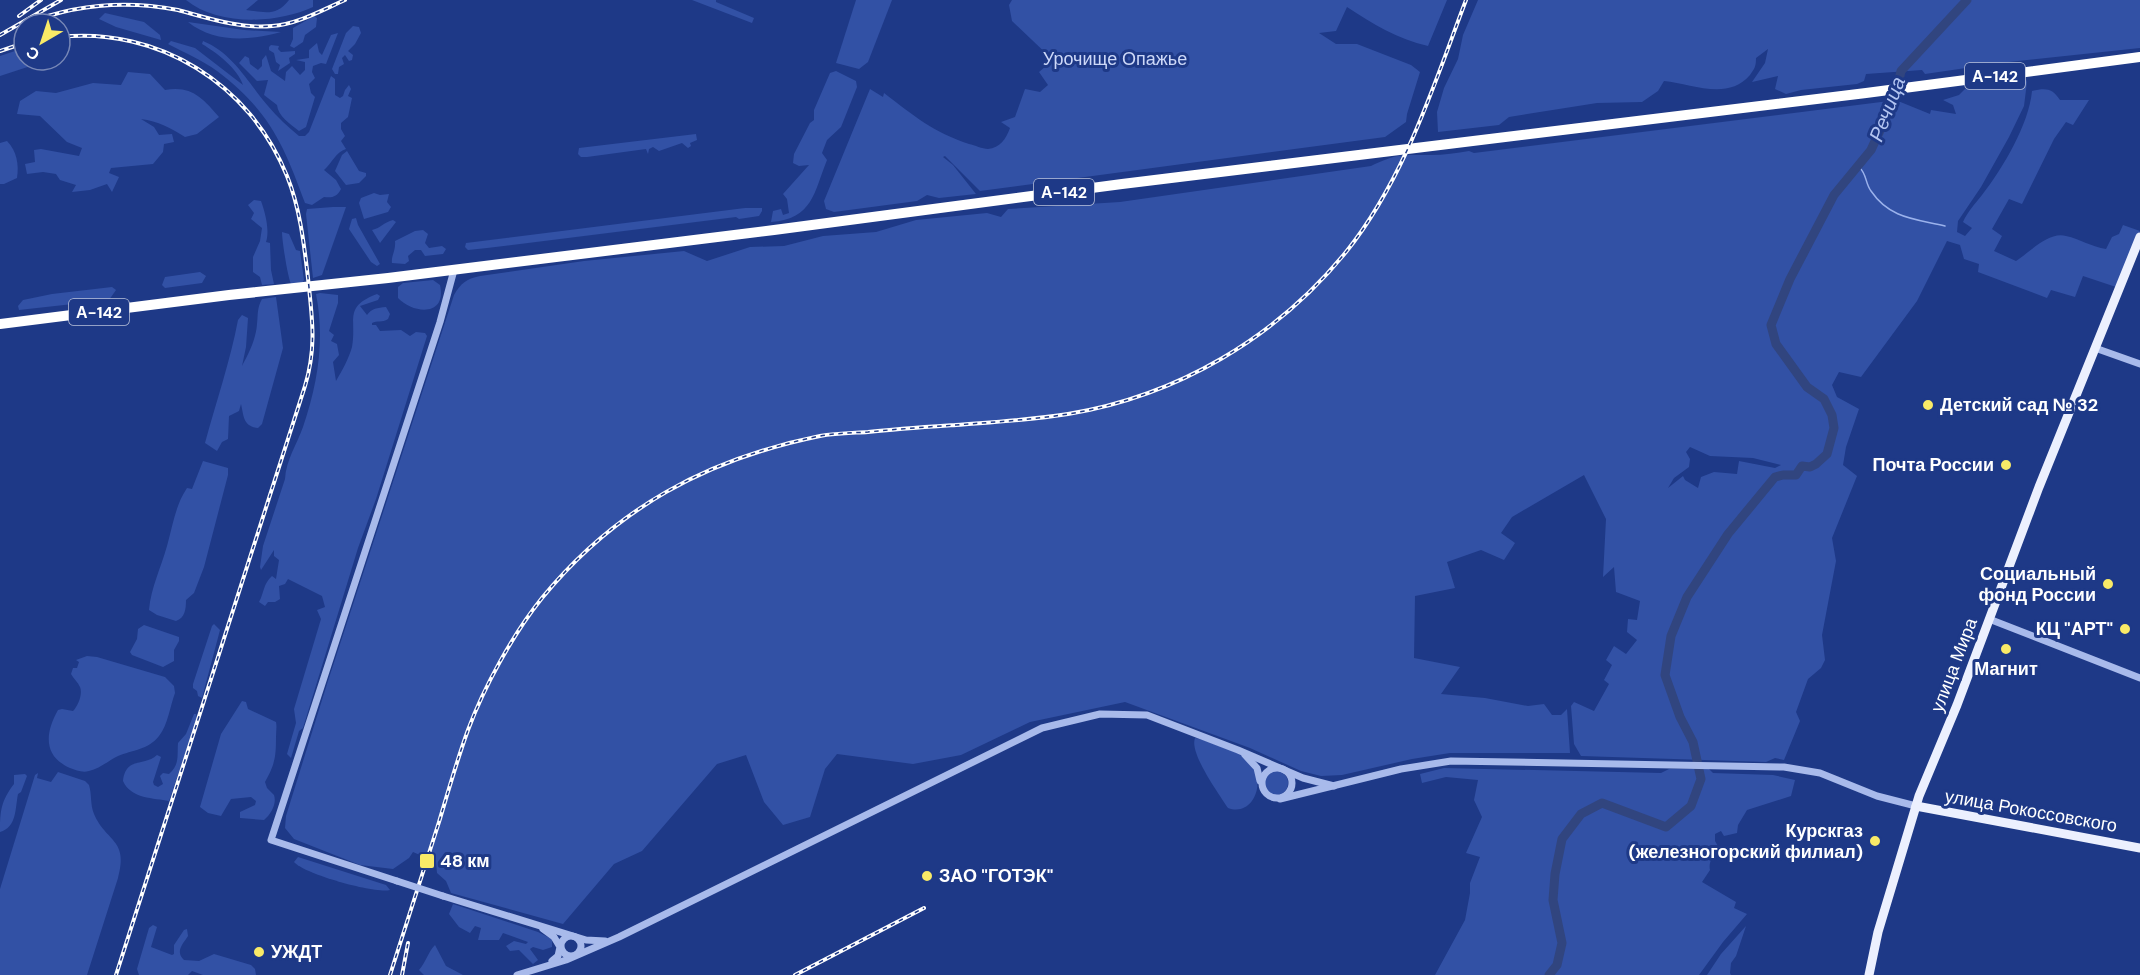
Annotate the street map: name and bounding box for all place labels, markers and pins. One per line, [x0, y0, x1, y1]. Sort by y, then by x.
place label: Детский сад № 32 [1940, 393, 2098, 417]
marker: Детский сад № 32 [1921, 398, 1935, 412]
place label: Почта России [1873, 453, 1994, 477]
marker: Почта России [1999, 458, 2013, 472]
place label: Социальный фонд России [1978, 562, 2096, 607]
marker: Социальный фонд России [2101, 577, 2115, 591]
place label: КЦ "АРТ" [2036, 617, 2113, 641]
marker: КЦ "АРТ" [2118, 622, 2132, 636]
marker: Магнит [1999, 642, 2013, 656]
place label: Магнит [1974, 657, 2038, 681]
place label: Курскгаз (железногорский филиал) [1628, 819, 1863, 864]
marker: Курскгаз (железногорский филиал) [1868, 834, 1882, 848]
place label: 48 км [440, 849, 490, 873]
marker: 48 км [418, 852, 436, 870]
place label: ЗАО "ГОТЭК" [939, 864, 1053, 888]
marker: ЗАО "ГОТЭК" [920, 869, 934, 883]
place label: УЖДТ [271, 940, 322, 964]
marker: УЖДТ [252, 945, 266, 959]

